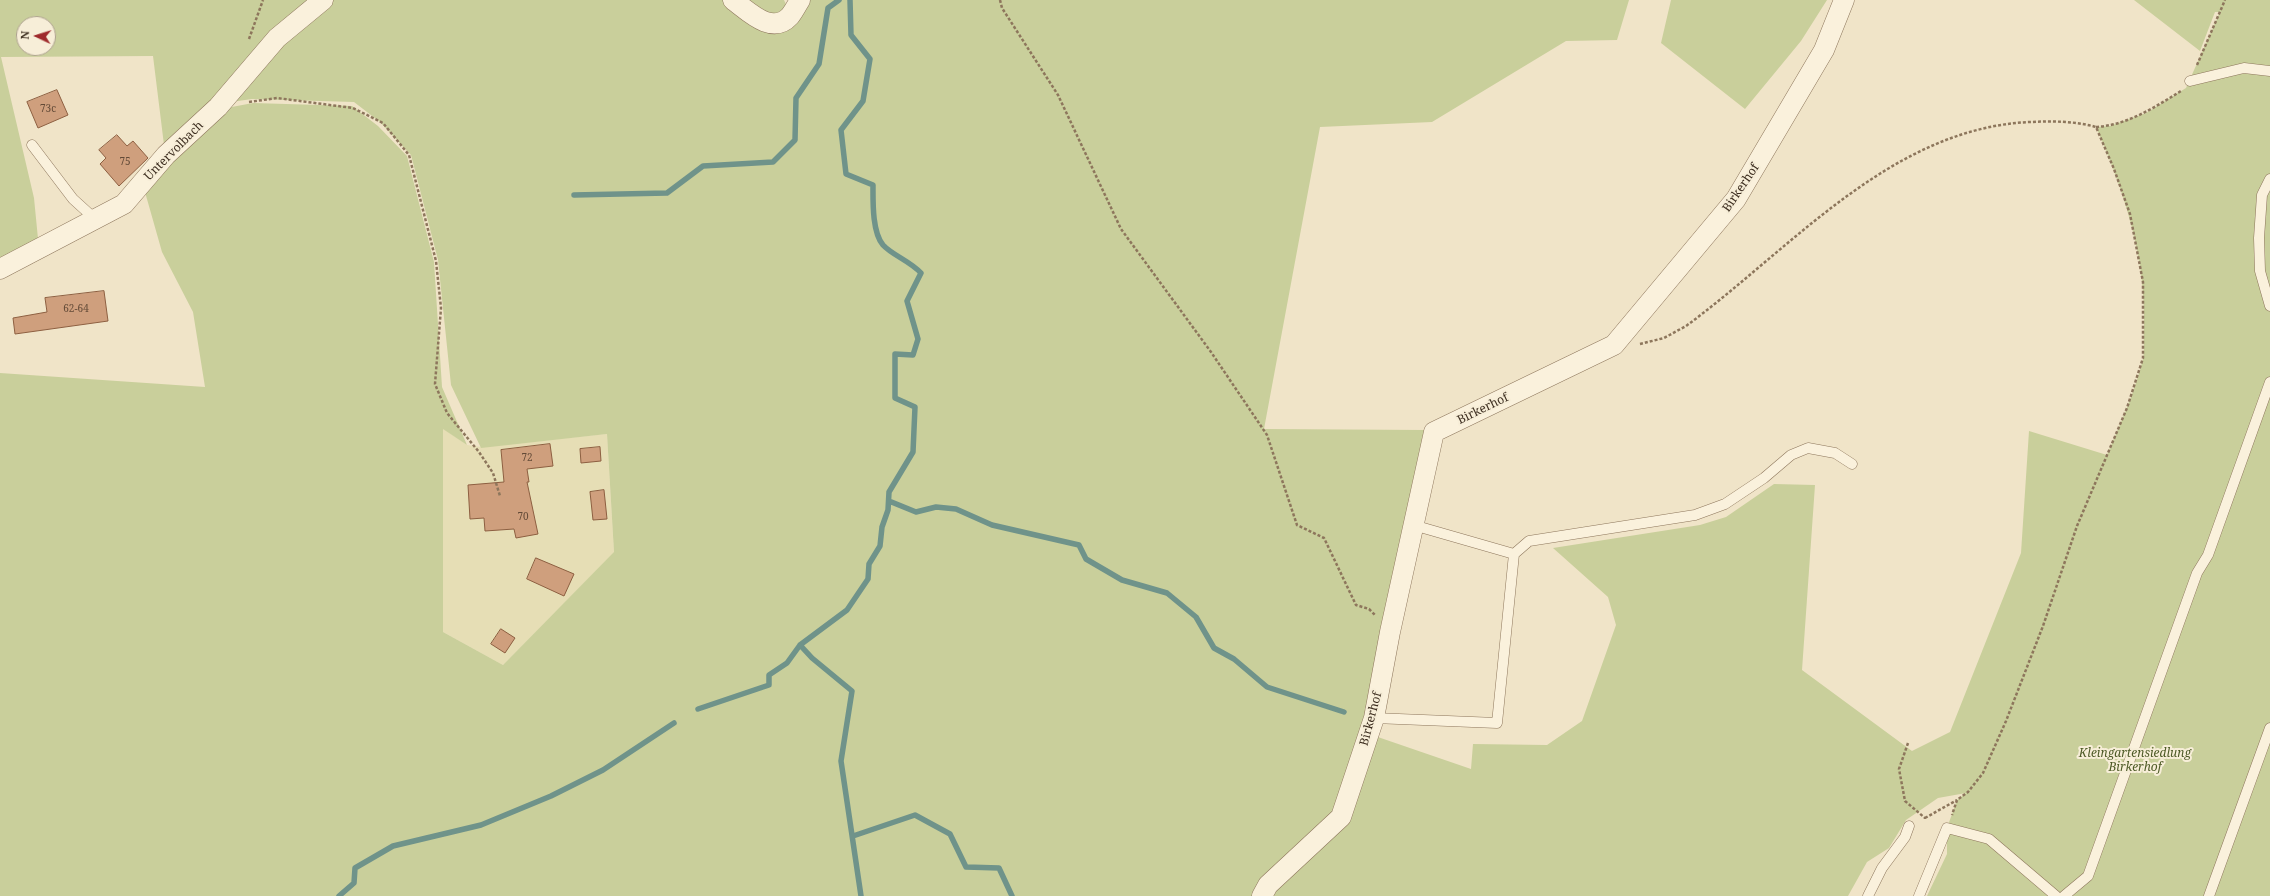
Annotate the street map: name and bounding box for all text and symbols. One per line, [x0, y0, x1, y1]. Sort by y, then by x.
north arrow [16, 16, 56, 56]
text: N [17, 30, 32, 40]
house number: 73c [40, 103, 56, 115]
street label: Untervolbach [141, 118, 207, 184]
house number: 75 [119, 156, 131, 168]
street label: Birkerhof [1720, 161, 1762, 215]
house number: 62-64 [63, 303, 89, 315]
street label: Birkerhof [1455, 390, 1511, 428]
house number: 72 [521, 452, 533, 464]
house number: 70 [517, 511, 529, 523]
street label: Birkerhof [1357, 690, 1385, 748]
park label: Kleingartensiedlung Birkerhof [2079, 747, 2191, 775]

